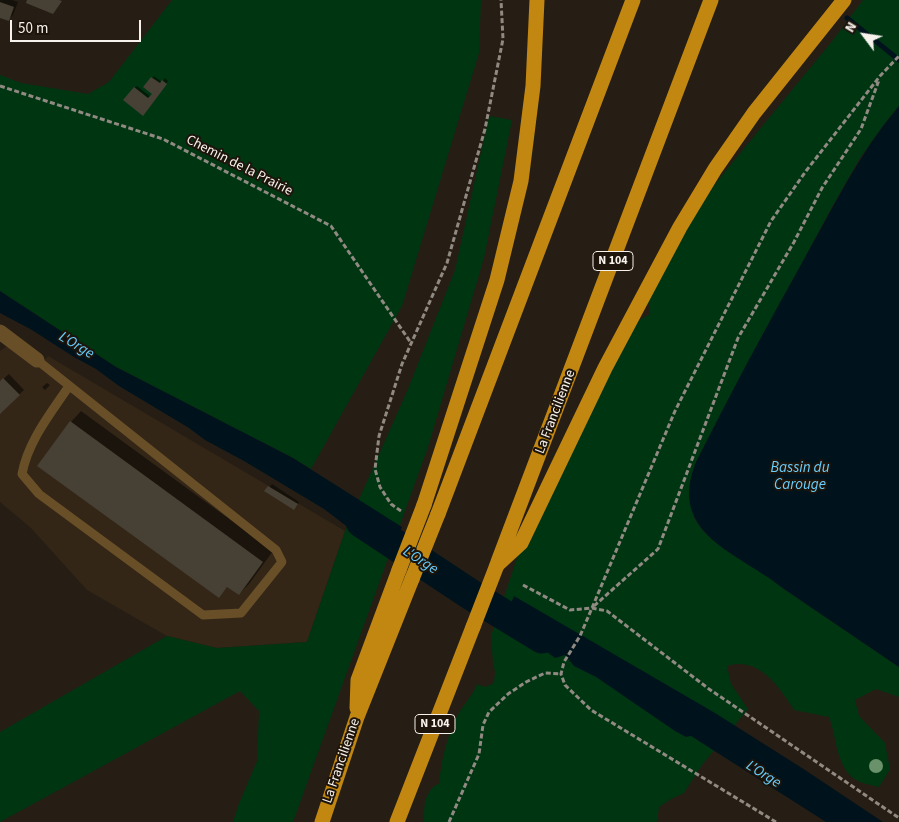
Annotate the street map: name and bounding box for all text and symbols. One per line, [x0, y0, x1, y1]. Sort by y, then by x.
scale bar [12, 10, 144, 42]
north arrow [839, 10, 889, 60]
text: 50 m [18, 18, 48, 39]
text: N [840, 18, 862, 36]
street label: Chemin de la Prairie [183, 132, 295, 200]
road number: N 104 [593, 252, 633, 270]
water label: L'Orge [55, 328, 97, 364]
street label: La Francilienne [532, 368, 580, 456]
water label: Bassin du Carouge [771, 460, 829, 495]
water label: L'Orge [399, 543, 441, 579]
road number: N 104 [415, 714, 455, 734]
street label: La Francilienne [320, 716, 364, 806]
water label: L'Orge [742, 757, 784, 793]

